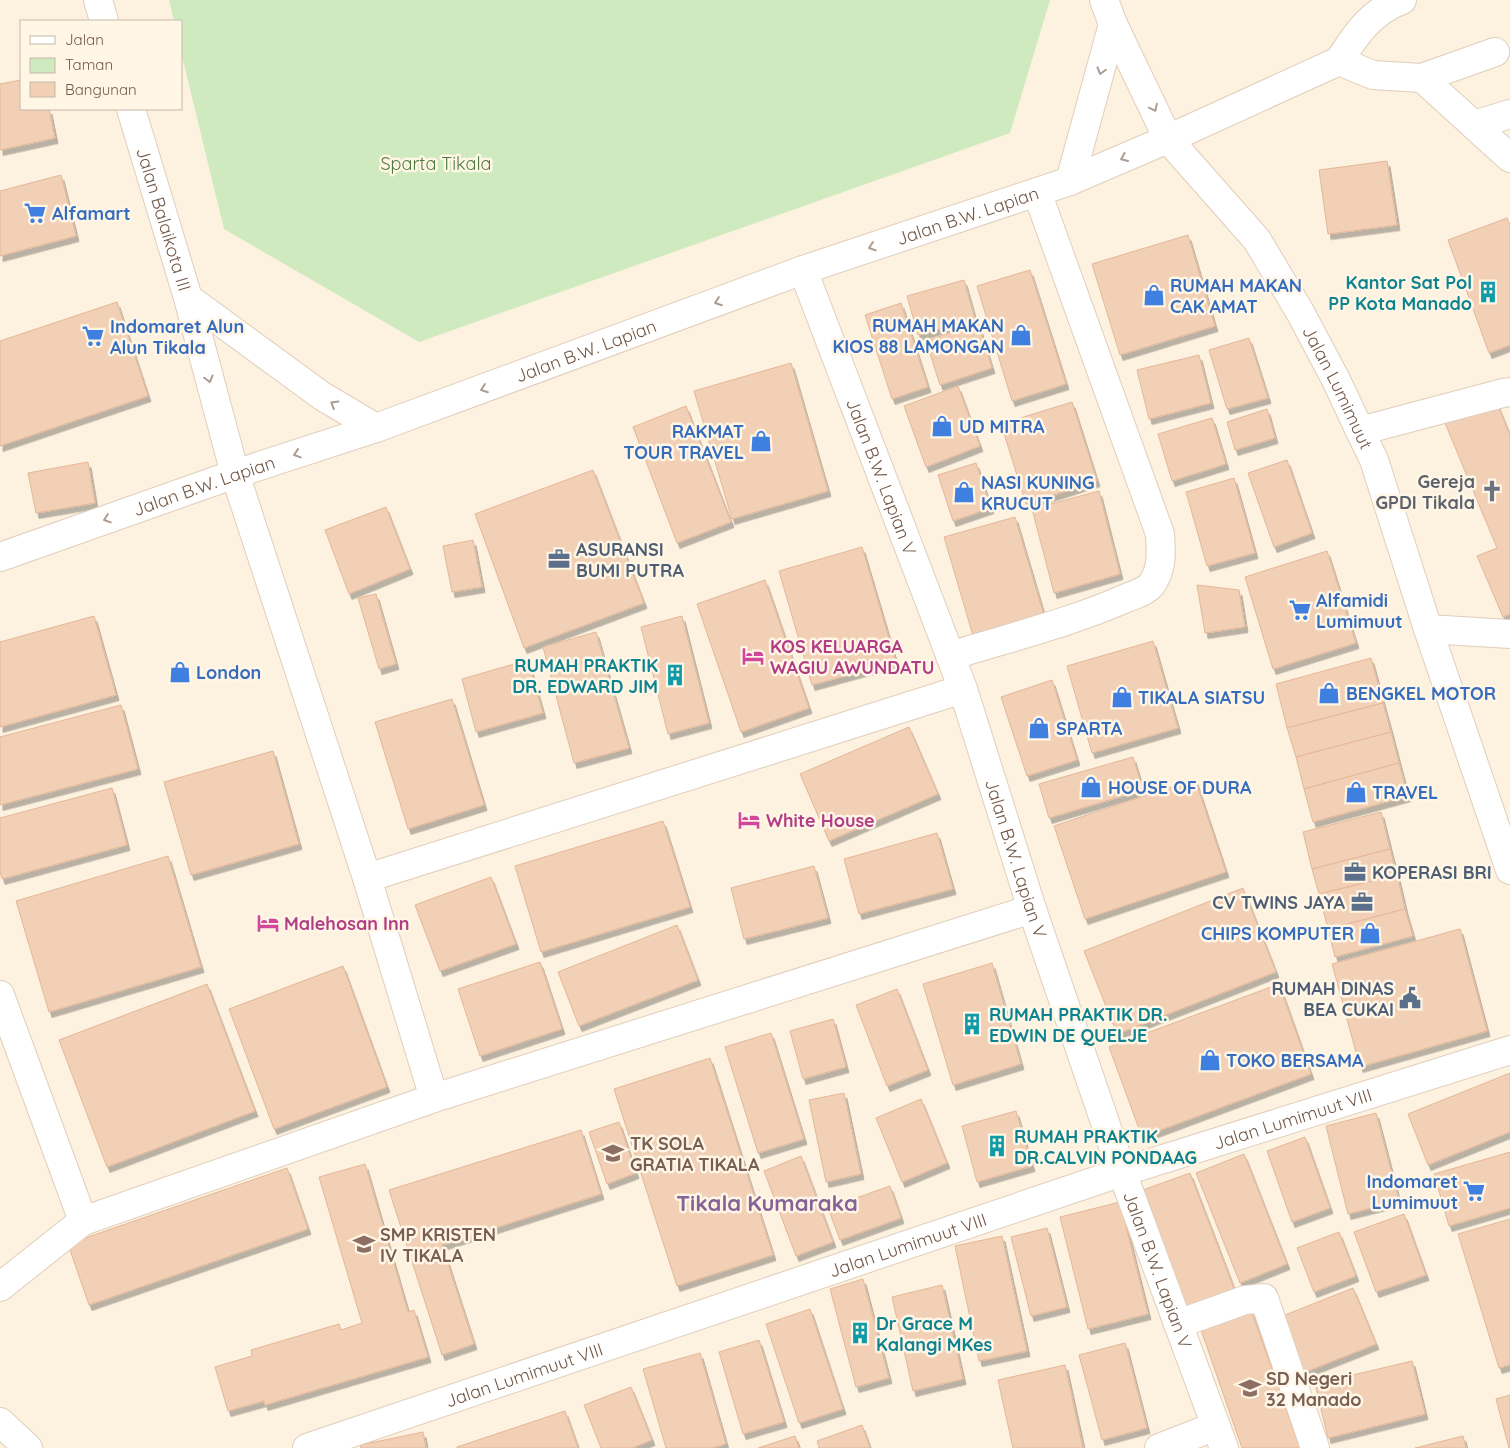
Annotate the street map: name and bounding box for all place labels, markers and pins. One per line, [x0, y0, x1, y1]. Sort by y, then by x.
supermarket icon: Alfamart [22, 200, 48, 226]
place label: Alfamart [52, 202, 131, 225]
place label: Kantor Sat Pol PP Kota Manado [1328, 271, 1472, 315]
place label: RUMAH MAKAN CAK AMAT [1170, 274, 1302, 318]
building icon: Kantor Sat Pol PP Kota Manado [1475, 279, 1501, 305]
shop icon: RUMAH MAKAN CAK AMAT [1141, 282, 1167, 308]
place label: RUMAH MAKAN KIOS 88 LAMONGAN [833, 314, 1004, 358]
place label: Indomaret Alun Alun Tikala [110, 315, 244, 359]
shop icon: RUMAH MAKAN KIOS 88 LAMONGAN [1008, 322, 1034, 348]
supermarket icon: Indomaret Alun Alun Tikala [80, 323, 106, 349]
shop icon: UD MITRA [929, 413, 955, 439]
place label: UD MITRA [959, 415, 1045, 438]
place label: RAKMAT TOUR TRAVEL [623, 420, 744, 464]
shop icon: RAKMAT TOUR TRAVEL [748, 428, 774, 454]
place label: Gereja GPDI Tikala [1376, 470, 1475, 514]
place label: NASI KUNING KRUCUT [981, 471, 1095, 515]
church icon: Gereja GPDI Tikala [1479, 478, 1505, 504]
shop icon: NASI KUNING KRUCUT [951, 479, 977, 505]
place label: ASURANSI BUMI PUTRA [576, 538, 684, 582]
office icon: ASURANSI BUMI PUTRA [546, 546, 572, 572]
place label: Alfamidi Lumimuut [1316, 589, 1403, 633]
supermarket icon: Alfamidi Lumimuut [1287, 597, 1313, 623]
place label: KOS KELUARGA WAGIU AWUNDATU [770, 635, 935, 679]
hotel icon: KOS KELUARGA WAGIU AWUNDATU [740, 643, 766, 669]
place label: RUMAH PRAKTIK DR. EDWARD JIM [512, 654, 658, 698]
shop icon: London [167, 659, 193, 685]
place label: London [196, 661, 261, 684]
building icon: RUMAH PRAKTIK DR. EDWARD JIM [662, 662, 688, 688]
shop icon: BENGKEL MOTOR [1316, 680, 1342, 706]
place label: BENGKEL MOTOR [1346, 682, 1496, 705]
shop icon: TIKALA SIATSU [1109, 684, 1135, 710]
place label: TIKALA SIATSU [1138, 686, 1265, 709]
shop icon: SPARTA [1026, 715, 1052, 741]
place label: SPARTA [1056, 717, 1123, 740]
shop icon: HOUSE OF DURA [1078, 774, 1104, 800]
place label: HOUSE OF DURA [1108, 776, 1252, 799]
shop icon: TRAVEL [1343, 779, 1369, 805]
place label: TRAVEL [1372, 781, 1438, 804]
hotel icon: White House [736, 807, 762, 833]
place label: White House [766, 809, 875, 832]
office icon: KOPERASI BRI [1342, 859, 1368, 885]
place label: KOPERASI BRI [1372, 861, 1492, 884]
office icon: CV TWINS JAYA [1349, 889, 1375, 915]
place label: CV TWINS JAYA [1212, 891, 1345, 914]
hotel icon: Malehosan Inn [255, 910, 281, 936]
place label: Malehosan Inn [284, 912, 409, 935]
shop icon: CHIPS KOMPUTER [1357, 920, 1383, 946]
place label: CHIPS KOMPUTER [1201, 922, 1354, 945]
place label: RUMAH DINAS BEA CUKAI [1272, 977, 1394, 1021]
public building icon: RUMAH DINAS BEA CUKAI [1397, 985, 1423, 1011]
place label: RUMAH PRAKTIK DR. EDWIN DE QUELJE [989, 1003, 1167, 1047]
building icon: RUMAH PRAKTIK DR. EDWIN DE QUELJE [959, 1011, 985, 1037]
shop icon: TOKO BERSAMA [1197, 1047, 1223, 1073]
place label: TOKO BERSAMA [1226, 1049, 1364, 1072]
place label: RUMAH PRAKTIK DR.CALVIN PONDAAG [1014, 1125, 1197, 1169]
place label: TK SOLA GRATIA TIKALA [630, 1132, 760, 1176]
building icon: RUMAH PRAKTIK DR.CALVIN PONDAAG [984, 1133, 1010, 1159]
school or university icon: TK SOLA GRATIA TIKALA [600, 1140, 626, 1166]
place label: Indomaret Lumimuut [1366, 1170, 1458, 1214]
supermarket icon: Indomaret Lumimuut [1461, 1178, 1487, 1204]
place label: SMP KRISTEN IV TIKALA [380, 1223, 496, 1267]
school or university icon: SMP KRISTEN IV TIKALA [351, 1231, 377, 1257]
place label: Dr Grace M Kalangi MKes [876, 1312, 993, 1356]
building icon: Dr Grace M Kalangi MKes [847, 1320, 873, 1346]
place label: SD Negeri 32 Manado [1266, 1367, 1362, 1411]
school or university icon: SD Negeri 32 Manado [1237, 1375, 1263, 1401]

